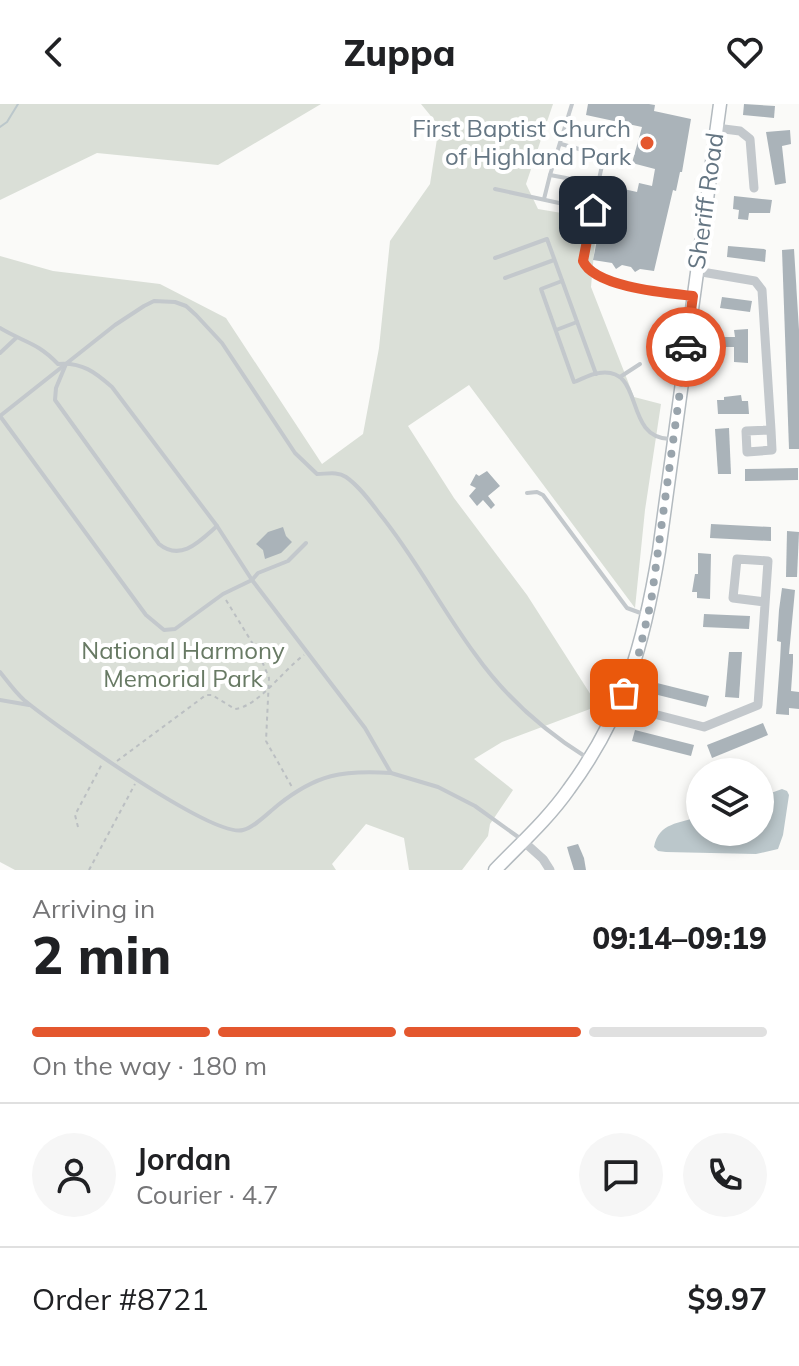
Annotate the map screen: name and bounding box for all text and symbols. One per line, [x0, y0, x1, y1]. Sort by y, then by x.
icon: back [32, 30, 76, 74]
text: Zuppa [344, 30, 455, 75]
icon: heart [723, 30, 767, 74]
place label: First Baptist Church of Highland Park [412, 113, 632, 171]
street label: Sheriff Road [681, 131, 729, 271]
marker: First Baptist Church of Highland Park [638, 134, 656, 152]
pin [559, 176, 627, 244]
icon: home [571, 188, 615, 232]
courier [646, 307, 726, 387]
icon: car [664, 325, 708, 369]
park label: National Harmony Memorial Park [81, 635, 285, 693]
pin [590, 659, 658, 727]
icon: bag [602, 671, 646, 715]
map controls [686, 758, 774, 846]
button: layers [686, 758, 774, 846]
text: Arriving in [32, 892, 155, 925]
text: 09:14–09:19 [592, 919, 767, 957]
text: 2 min [32, 922, 171, 987]
text: On the way · 180 m [32, 1049, 267, 1082]
button: person [32, 1133, 116, 1217]
button: chat [579, 1133, 663, 1217]
button: phone [683, 1133, 767, 1217]
text: Jordan [136, 1140, 231, 1178]
text: Courier · 4.7 [136, 1178, 279, 1211]
text: Order #8721 [32, 1280, 209, 1318]
text: $9.97 [688, 1280, 767, 1318]

